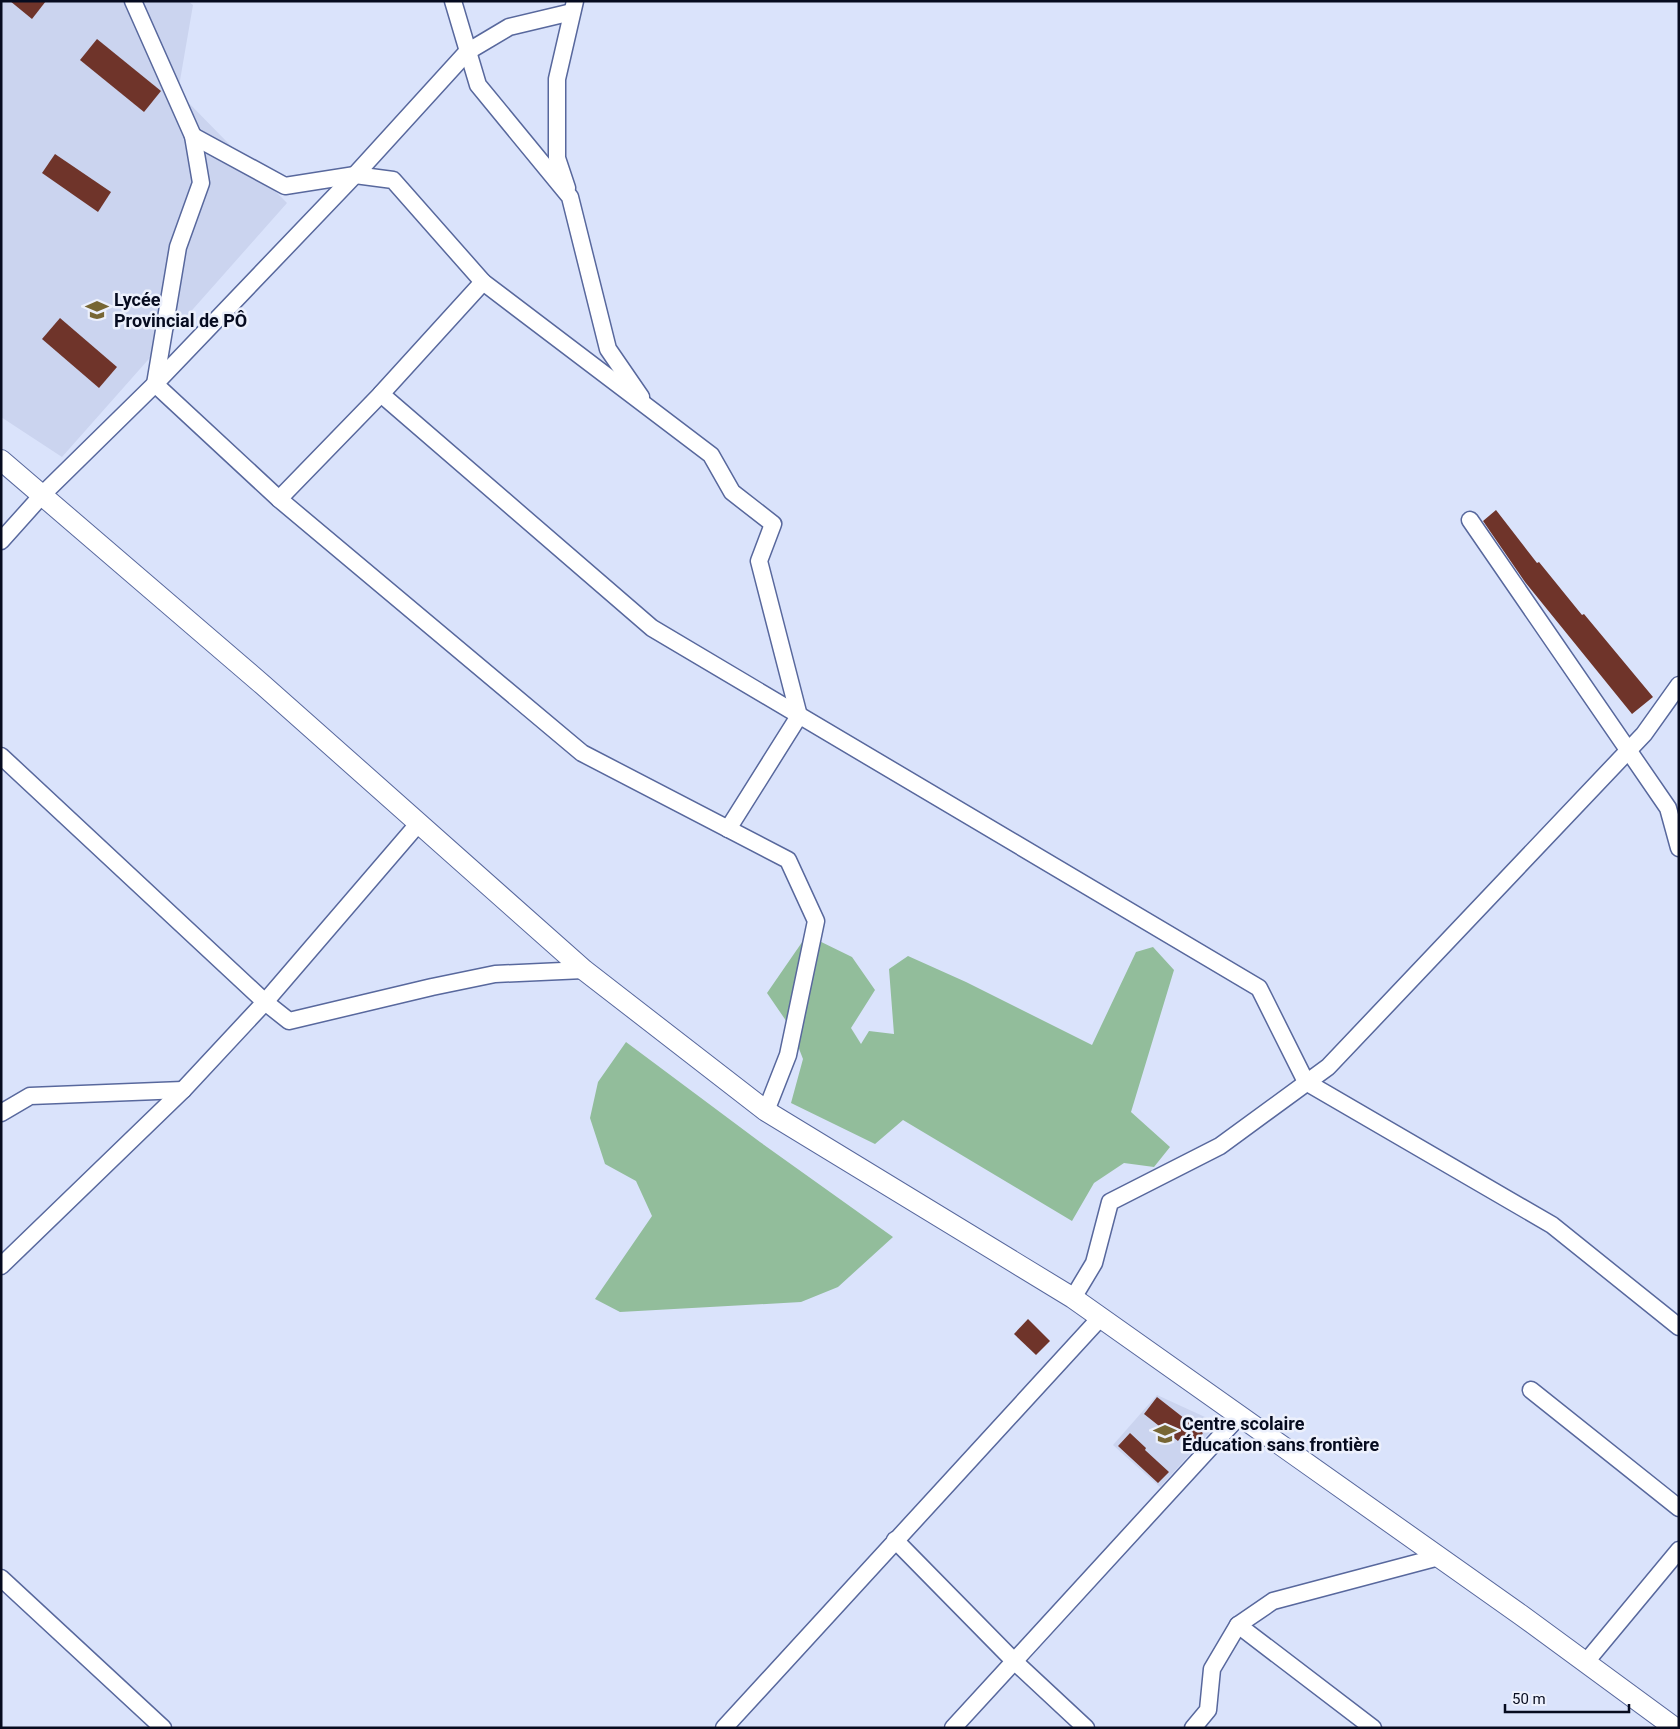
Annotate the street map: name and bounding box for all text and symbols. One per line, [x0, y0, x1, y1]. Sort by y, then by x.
place label: Lycée Provincial de PÔ [114, 289, 247, 331]
school or university icon: Lycée Provincial de PÔ [84, 297, 110, 323]
place label: Centre scolaire Éducation sans frontière [1182, 1413, 1379, 1455]
school or university icon: Centre scolaire Éducation sans frontière [1152, 1421, 1178, 1447]
scale bar [1505, 1682, 1629, 1714]
text: 50 m [1512, 1690, 1546, 1708]

